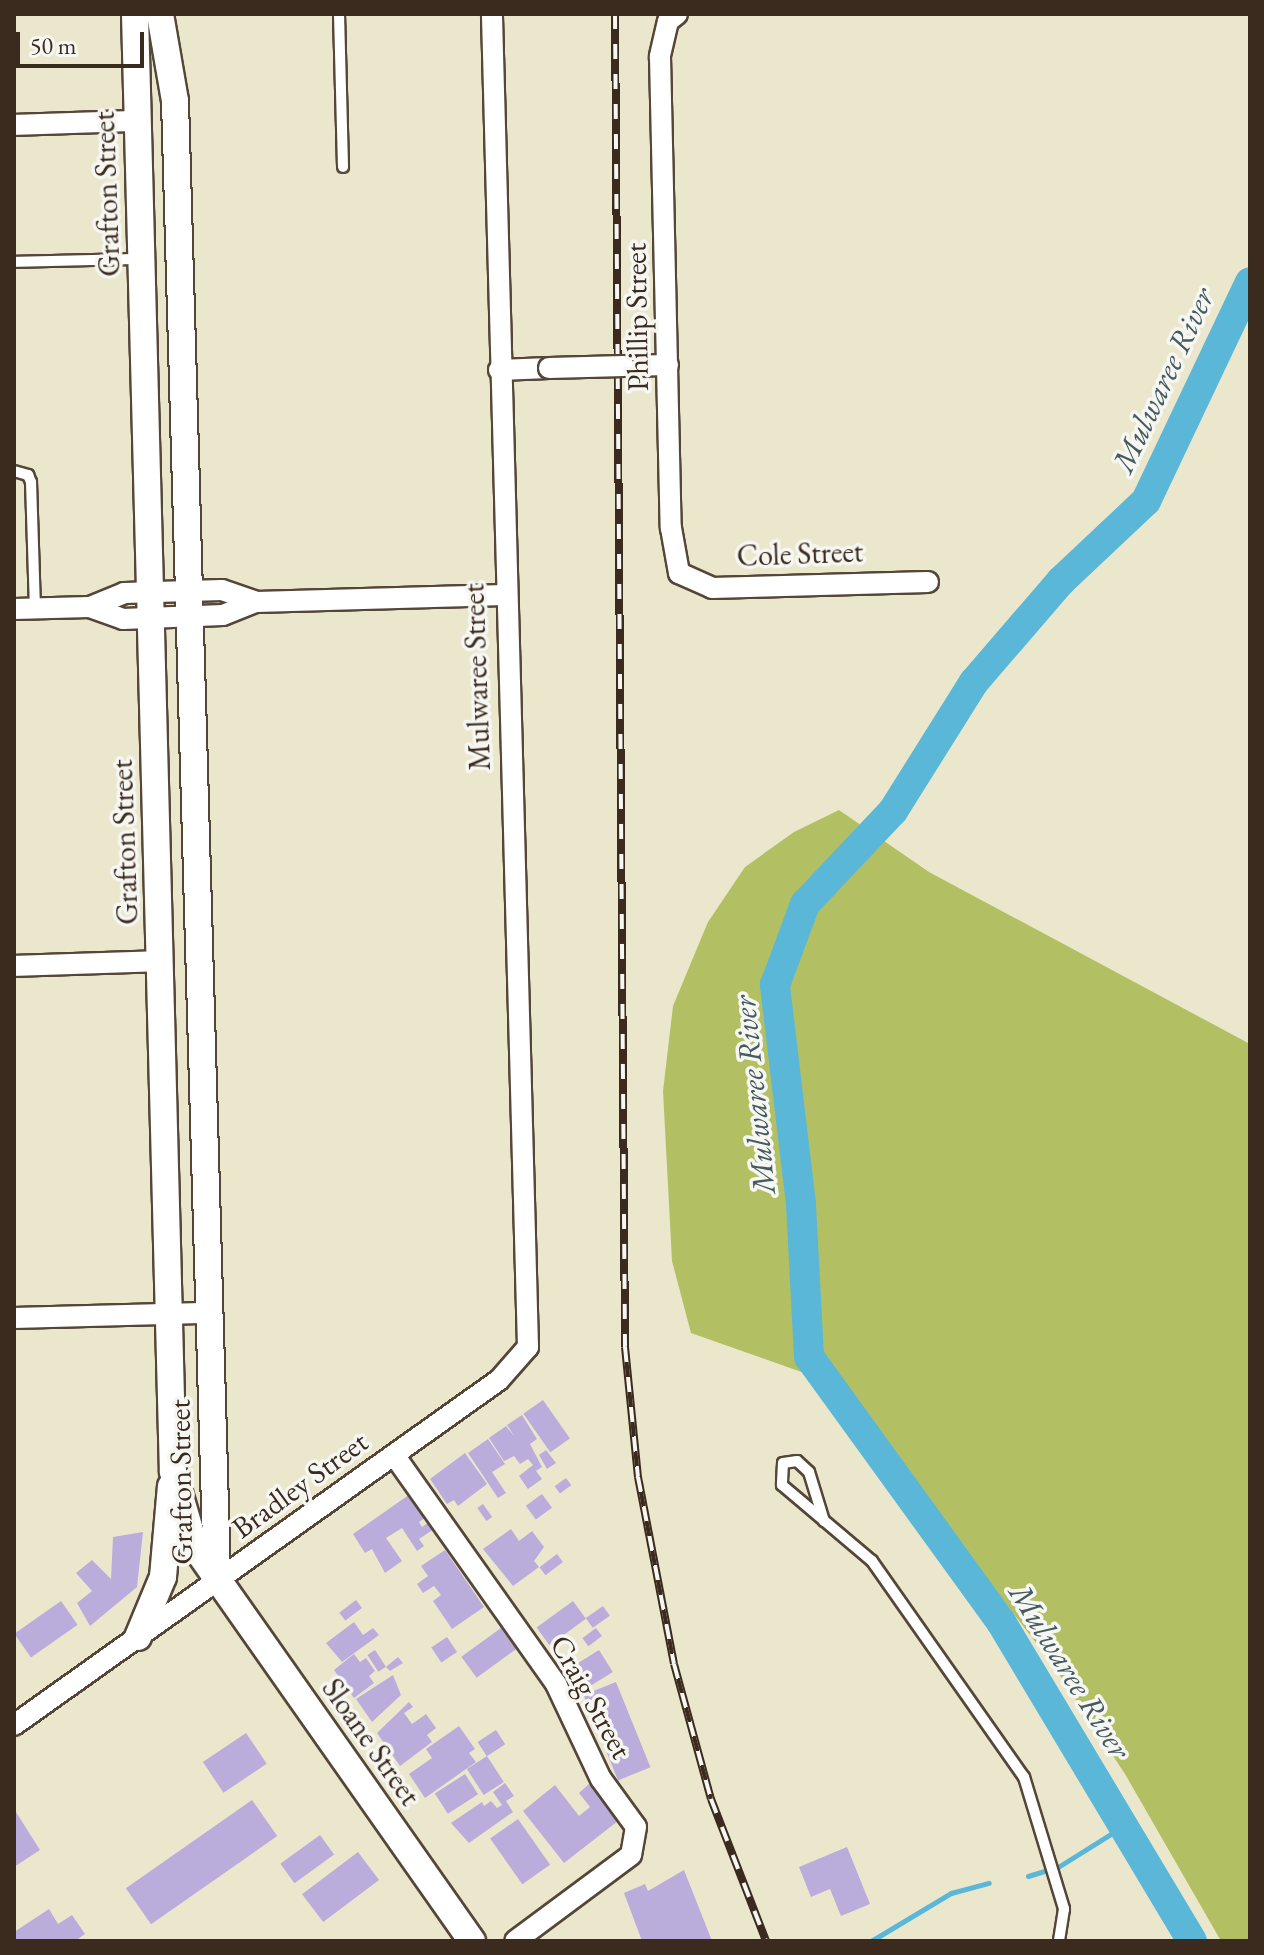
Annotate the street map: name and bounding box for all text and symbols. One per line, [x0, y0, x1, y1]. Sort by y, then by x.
scale bar [20, 16, 148, 66]
text: 50 m [30, 30, 77, 61]
street label: Grafton Street [86, 111, 128, 277]
street label: Phillip Street [618, 242, 656, 392]
water label: Mulwaree River [1103, 282, 1223, 478]
street label: Cole Street [736, 534, 864, 574]
street label: Mulwaree Street [456, 583, 498, 771]
street label: Grafton Street [104, 759, 146, 925]
water label: Mulwaree River [724, 994, 784, 1196]
street label: Grafton Street [162, 1399, 200, 1565]
street label: Bradley Street [225, 1424, 375, 1546]
water label: Mulwaree River [1001, 1576, 1139, 1766]
street label: Craig Street [542, 1629, 640, 1765]
street label: Sloane Street [314, 1672, 428, 1812]

